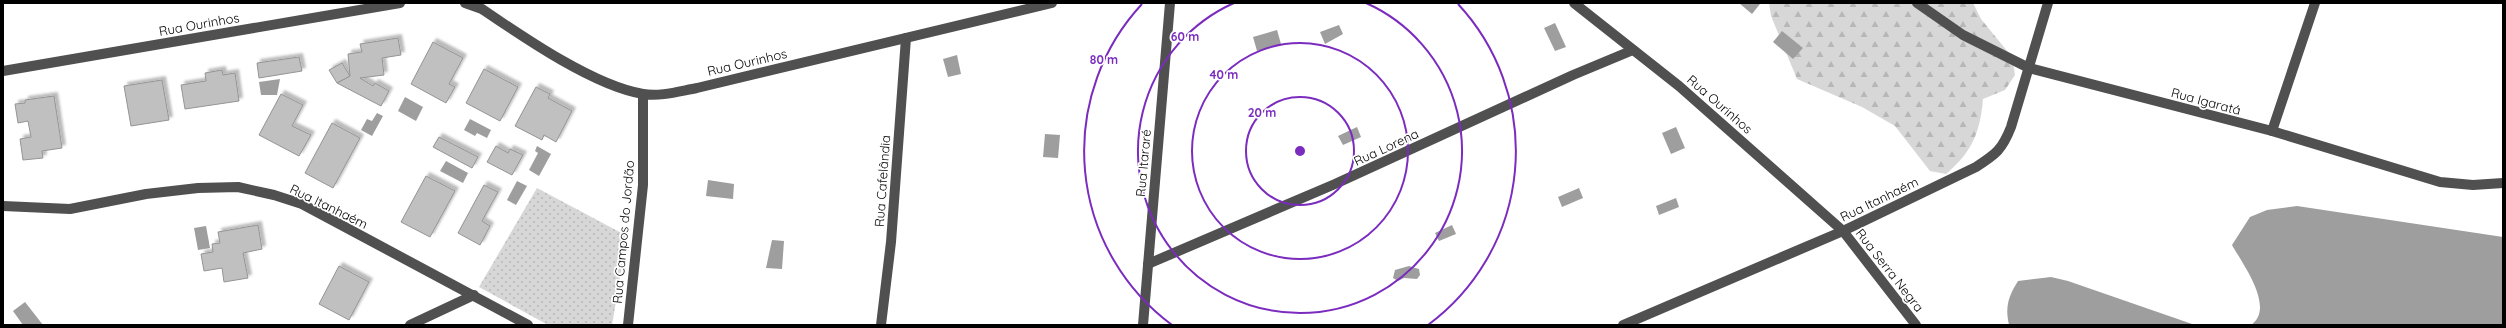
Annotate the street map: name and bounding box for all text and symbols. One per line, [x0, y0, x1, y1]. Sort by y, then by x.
street label: Rua Ourinhos [158, 9, 240, 39]
text: 60 m [1171, 29, 1199, 44]
street label: Rua Ourinhos [706, 45, 788, 79]
text: 80 m [1090, 52, 1118, 67]
text: 40 m [1210, 67, 1238, 82]
street label: Rua Ourinhos [1684, 71, 1756, 137]
street label: Rua Igaratá [2169, 84, 2243, 118]
text: 20 m [1248, 105, 1276, 120]
street label: Rua Lorena [1351, 125, 1421, 169]
street label: Rua Itararé [1132, 129, 1154, 197]
street label: Rua Cafelândia [871, 134, 893, 228]
centre of rings [1293, 144, 1307, 158]
street label: Rua Campos do Jordão [609, 159, 637, 304]
street label: Rua Itanhaém [1837, 173, 1921, 225]
street label: Rua Itanhaém [287, 180, 371, 232]
street label: Rua Serra Negra [1853, 225, 1927, 315]

